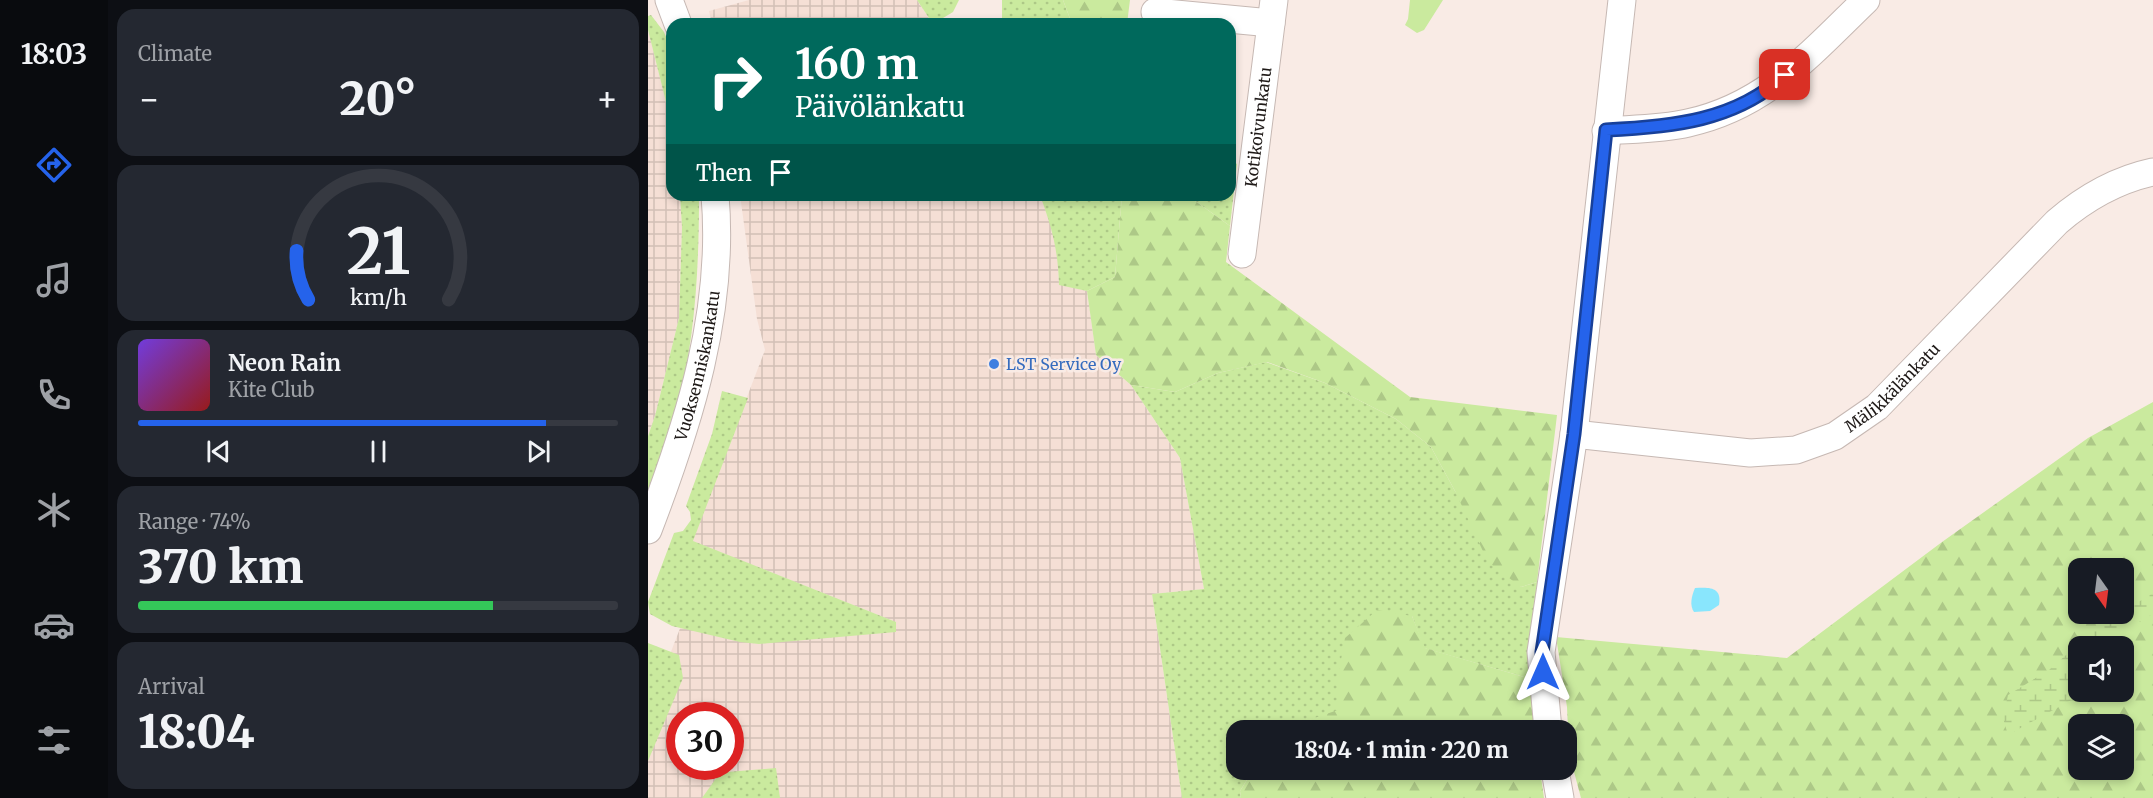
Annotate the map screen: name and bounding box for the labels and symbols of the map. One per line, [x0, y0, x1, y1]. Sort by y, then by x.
pin [1759, 49, 1810, 100]
street label: Kotikoivunkatu [1241, 66, 1275, 188]
street label: Vuoksenniskankatu [670, 289, 724, 444]
street label: Mälikkälänkatu [1841, 339, 1944, 436]
place label: LST Service Oy [1006, 354, 1122, 374]
marker: LST Service Oy [987, 357, 1001, 371]
north arrow [2068, 558, 2134, 624]
position arrow [1511, 640, 1575, 704]
speed limit sign: 30 [666, 702, 744, 780]

